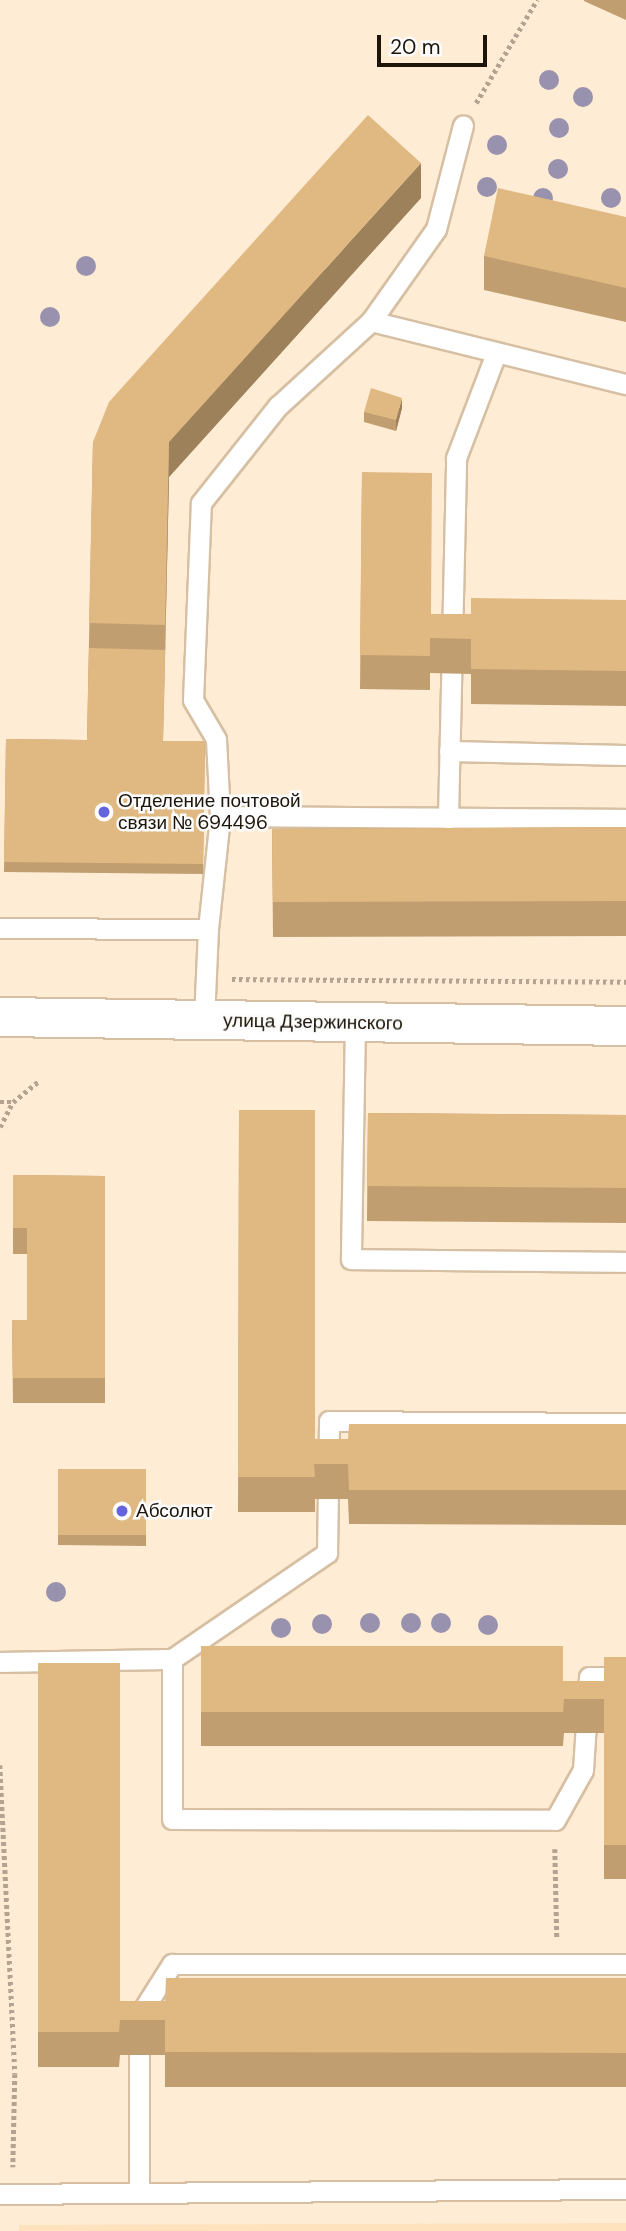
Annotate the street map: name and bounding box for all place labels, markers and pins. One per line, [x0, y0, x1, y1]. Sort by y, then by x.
place label: Отделение почтовой связи № 694496 [118, 790, 301, 834]
marker: Отделение почтовой связи № 694496 [96, 804, 112, 820]
place label: Абсолют [136, 1500, 213, 1522]
marker: Абсолют [114, 1503, 130, 1519]

